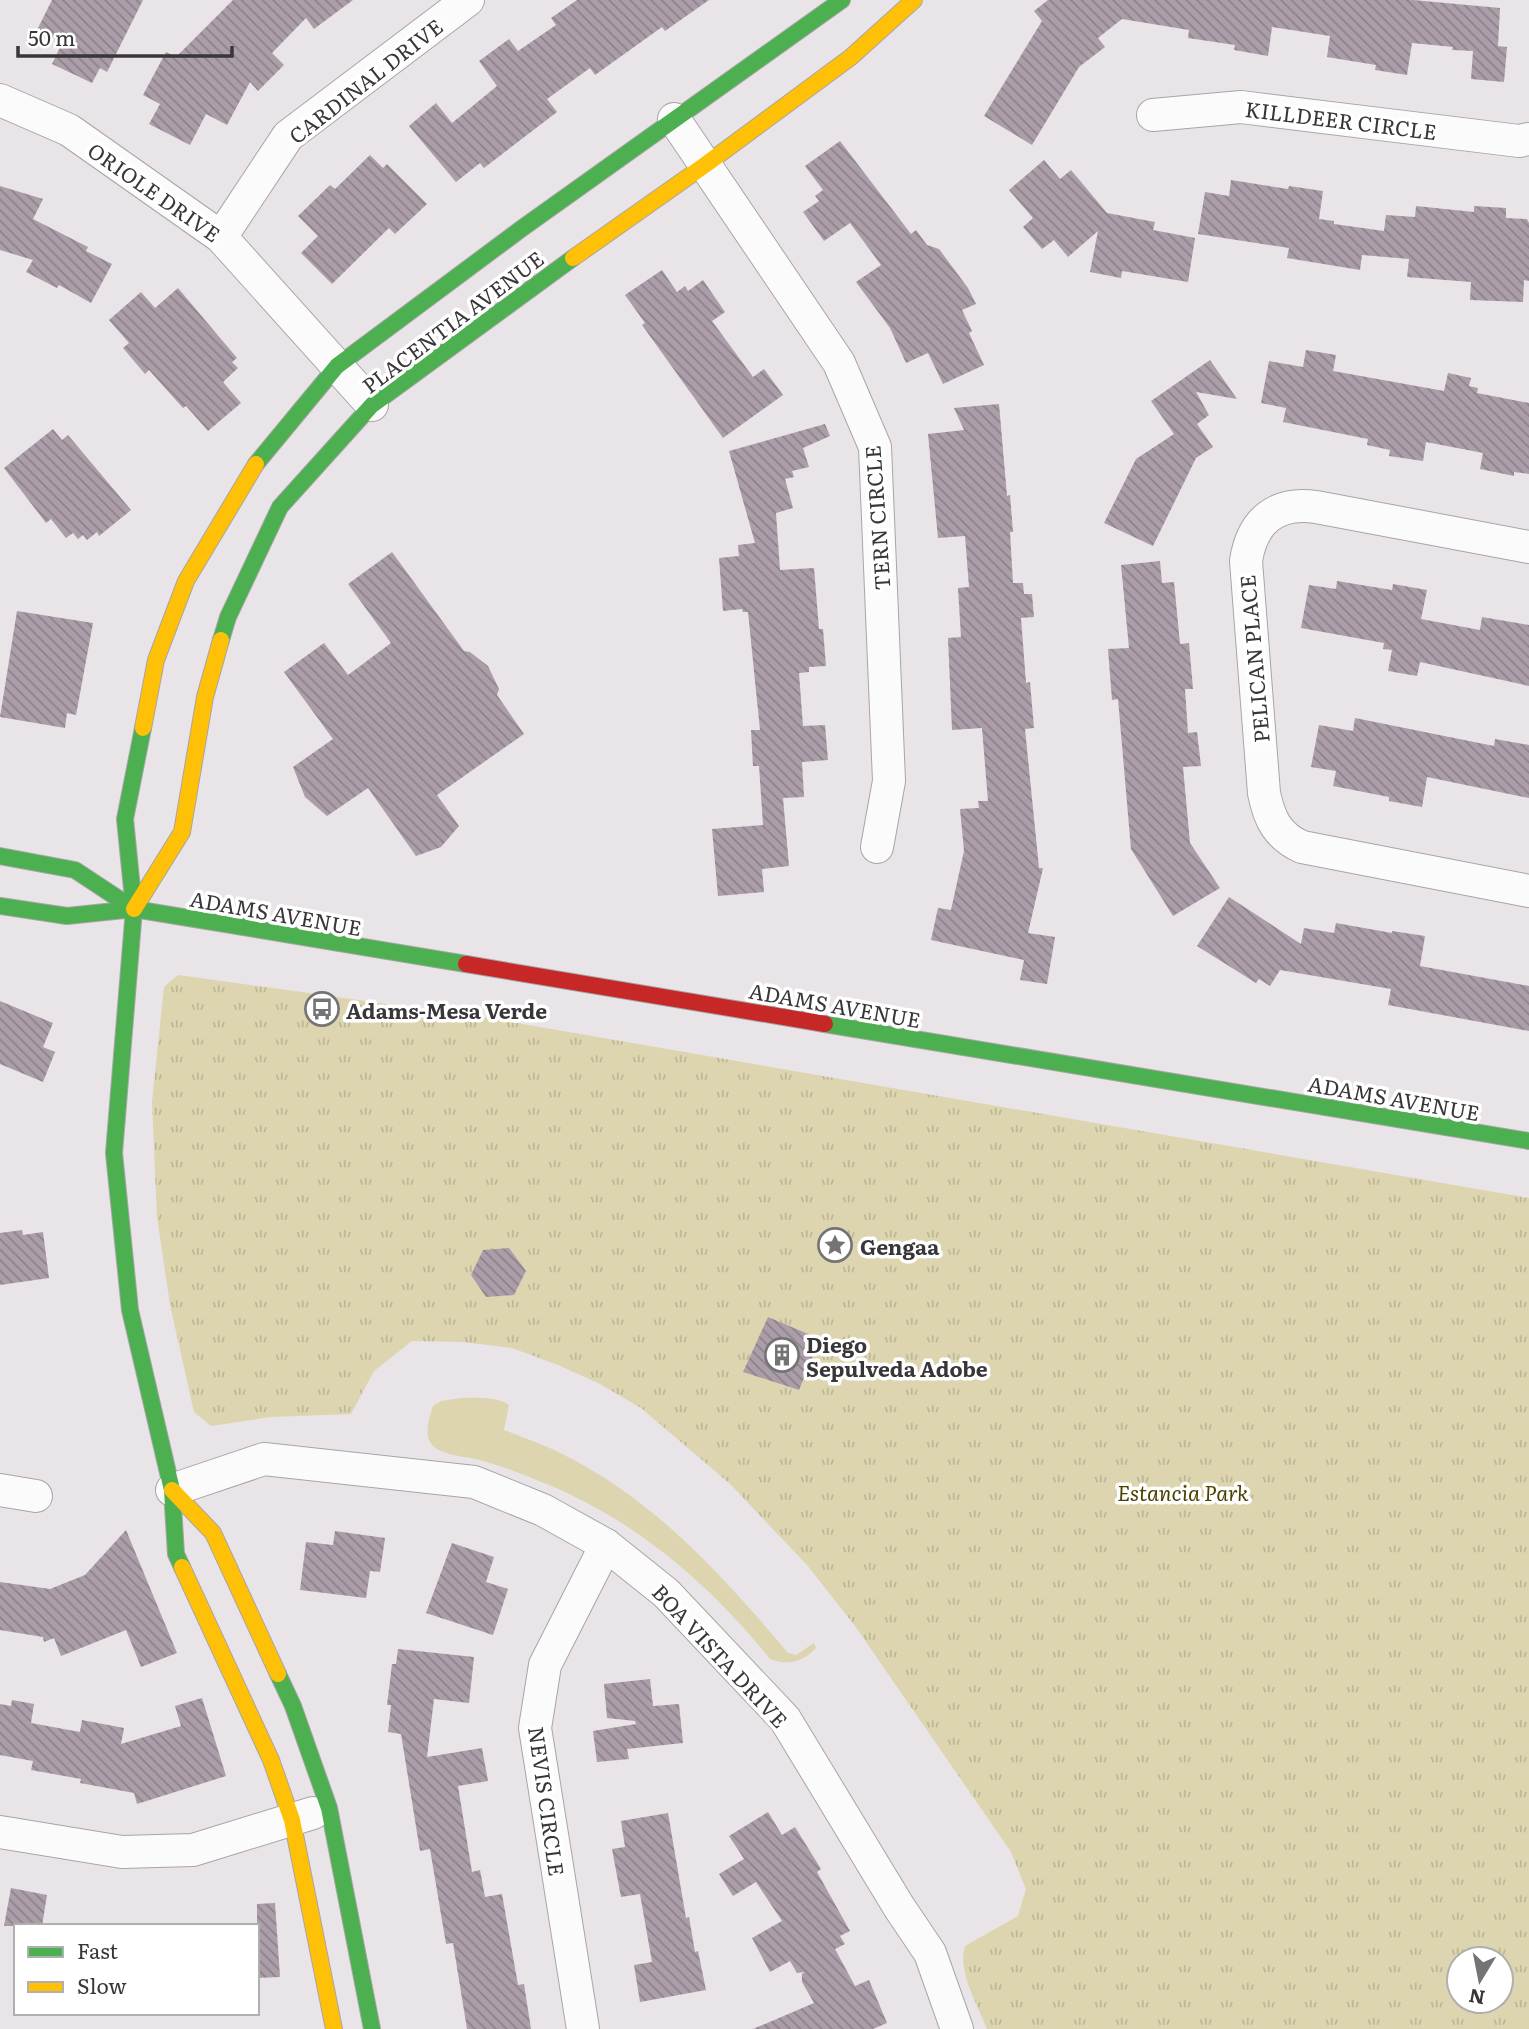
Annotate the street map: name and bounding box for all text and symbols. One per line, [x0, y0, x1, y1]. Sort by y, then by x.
street label: CARDINAL DRIVE [281, 10, 449, 150]
scale bar [18, 14, 231, 58]
text: 50 m [28, 21, 75, 52]
street label: KILLDEER CIRCLE [1244, 92, 1438, 146]
street label: ORIOLE DRIVE [82, 134, 228, 248]
street label: PLACENTIA AVENUE [355, 242, 549, 400]
street label: TERN CIRCLE [855, 445, 897, 591]
street label: PELICAN PLACE [1230, 574, 1276, 744]
street label: ADAMS AVENUE [188, 882, 364, 942]
street label: ADAMS AVENUE [747, 974, 923, 1034]
bus stop icon: Adams-Mesa Verde [303, 990, 341, 1028]
place label: Adams-Mesa Verde [346, 994, 547, 1025]
street label: ADAMS AVENUE [1306, 1067, 1482, 1127]
place icon: Gengaa [816, 1226, 854, 1264]
place label: Gengaa [860, 1230, 940, 1261]
place label: Diego Sepulveda Adobe [806, 1328, 988, 1383]
building icon: Diego Sepulveda Adobe [763, 1336, 801, 1374]
park label: Estancia Park [1117, 1476, 1249, 1507]
street label: BOA VISTA DRIVE [646, 1576, 796, 1734]
street label: NEVIS CIRCLE [522, 1724, 574, 1878]
legend [14, 1924, 259, 2015]
text: Fast [77, 1934, 118, 1965]
north arrow [1445, 1945, 1515, 2015]
text: Slow [77, 1969, 127, 2000]
text: N [1467, 1983, 1487, 2013]

